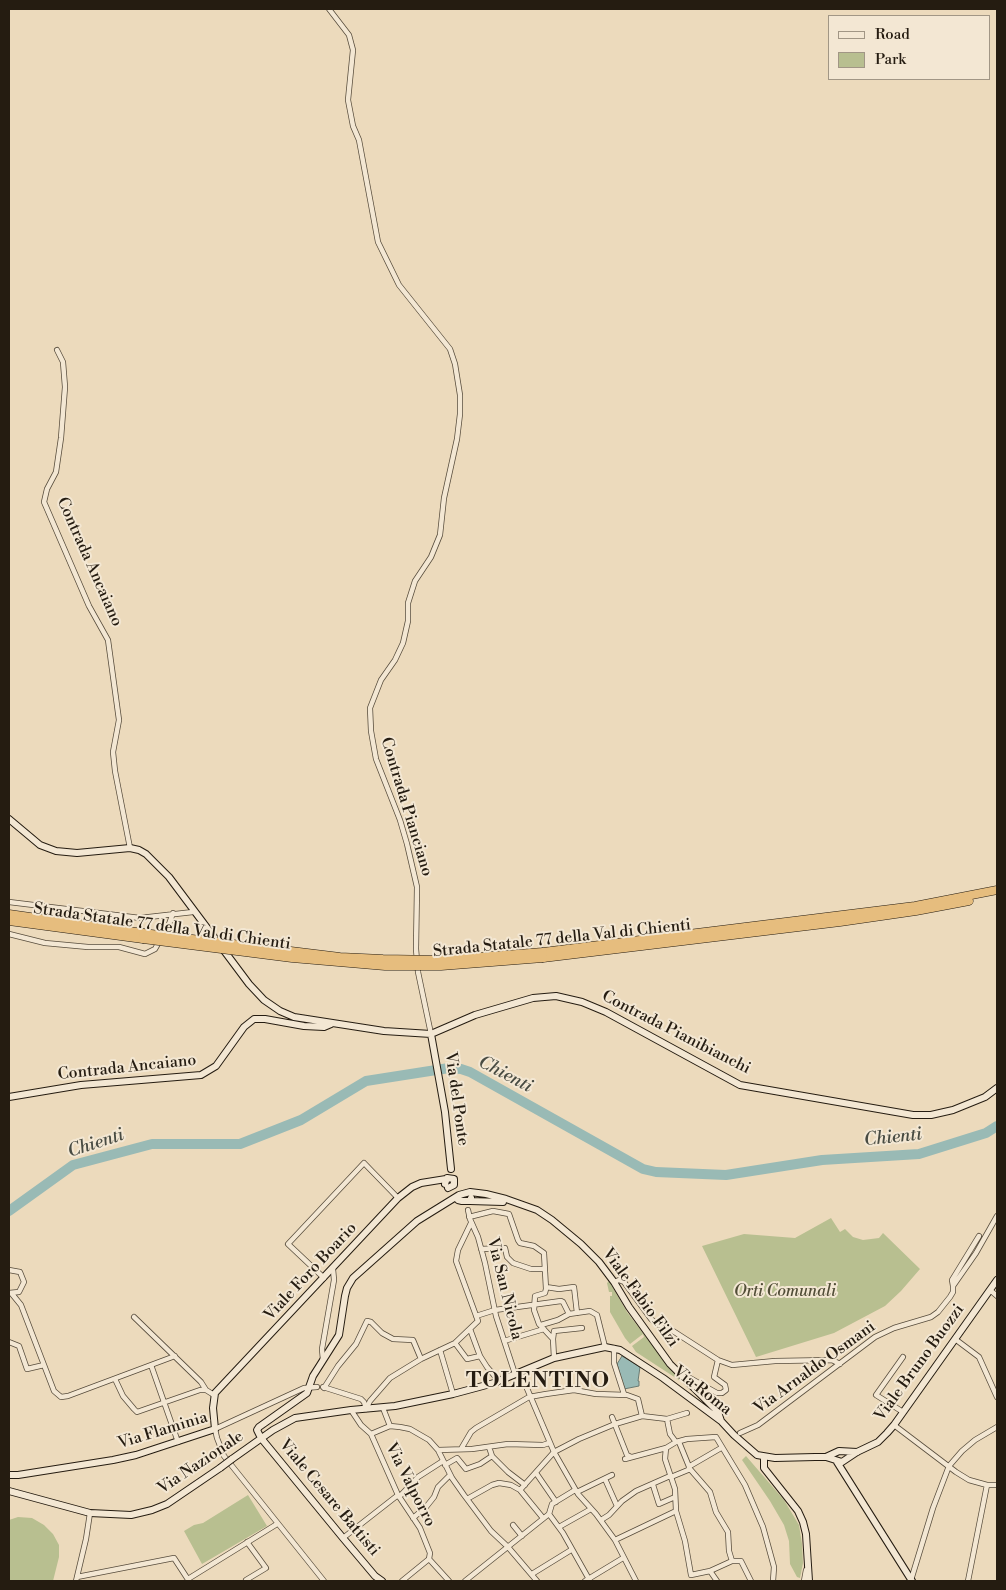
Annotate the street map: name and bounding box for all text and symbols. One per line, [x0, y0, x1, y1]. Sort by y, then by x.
legend [828, 15, 991, 80]
text: Road [875, 25, 910, 44]
text: Park [875, 50, 906, 69]
street label: Contrada Ancaiano [52, 495, 126, 629]
street label: Contrada Pianciano [376, 735, 436, 879]
street label: Strada Statale 77 della Val di Chienti [32, 899, 292, 955]
street label: Strada Statale 77 della Val di Chienti [432, 916, 692, 962]
street label: Contrada Pianibianchi [598, 987, 754, 1079]
street label: Contrada Ancaiano [57, 1051, 197, 1085]
street label: Via del Ponte [440, 1051, 472, 1147]
water label: Chienti [474, 1052, 536, 1098]
water label: Chienti [863, 1124, 923, 1152]
water label: Chienti [65, 1125, 127, 1163]
street label: Viale Foro Boario [261, 1219, 361, 1325]
street label: Via San Nicola [482, 1236, 526, 1342]
street label: Viale Fabio Filzi [598, 1245, 682, 1351]
park label: Orti Comunali [734, 1282, 836, 1302]
street label: Viale Bruno Buozzi [871, 1301, 969, 1425]
street label: Via Arnaldo Osmani [750, 1317, 880, 1419]
street label: Via Roma [669, 1362, 735, 1420]
district label: TOLENTINO [465, 1369, 611, 1395]
street label: Via Flaminia [116, 1408, 210, 1454]
street label: Via Nazionale [154, 1427, 248, 1499]
street label: Viale Cesare Battisti [275, 1436, 383, 1560]
street label: Via Valporro [381, 1440, 439, 1530]

